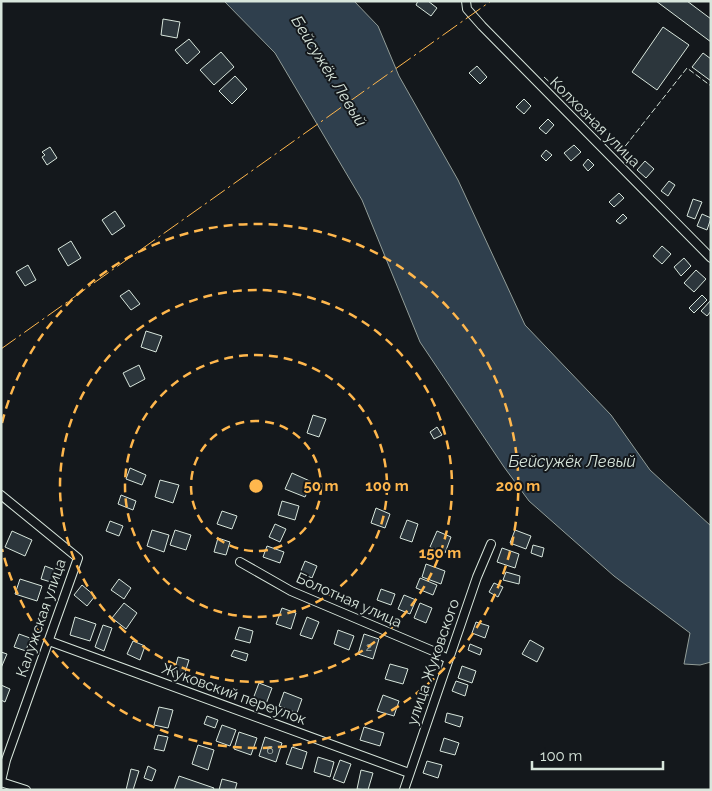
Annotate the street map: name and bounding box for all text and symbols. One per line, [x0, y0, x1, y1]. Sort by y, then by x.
water label: Бейсужёк Левый [287, 12, 371, 130]
street label: Колхозная улица [546, 73, 644, 171]
water label: Бейсужёк Левый [508, 452, 636, 471]
centre of rings [247, 477, 265, 495]
text: 50 m [303, 477, 339, 495]
text: 100 m [365, 477, 409, 495]
text: 200 m [496, 477, 540, 495]
text: 150 m [419, 544, 461, 562]
street label: Калужская улица [12, 556, 70, 680]
street label: Болотная улица [293, 569, 405, 631]
street label: улица Жуковского [403, 596, 463, 728]
house number: 2 [366, 640, 372, 654]
street label: Жуковский переулок [159, 659, 309, 729]
scale bar [532, 738, 663, 770]
house number: 6 [266, 743, 274, 757]
text: 100 m [540, 747, 582, 765]

